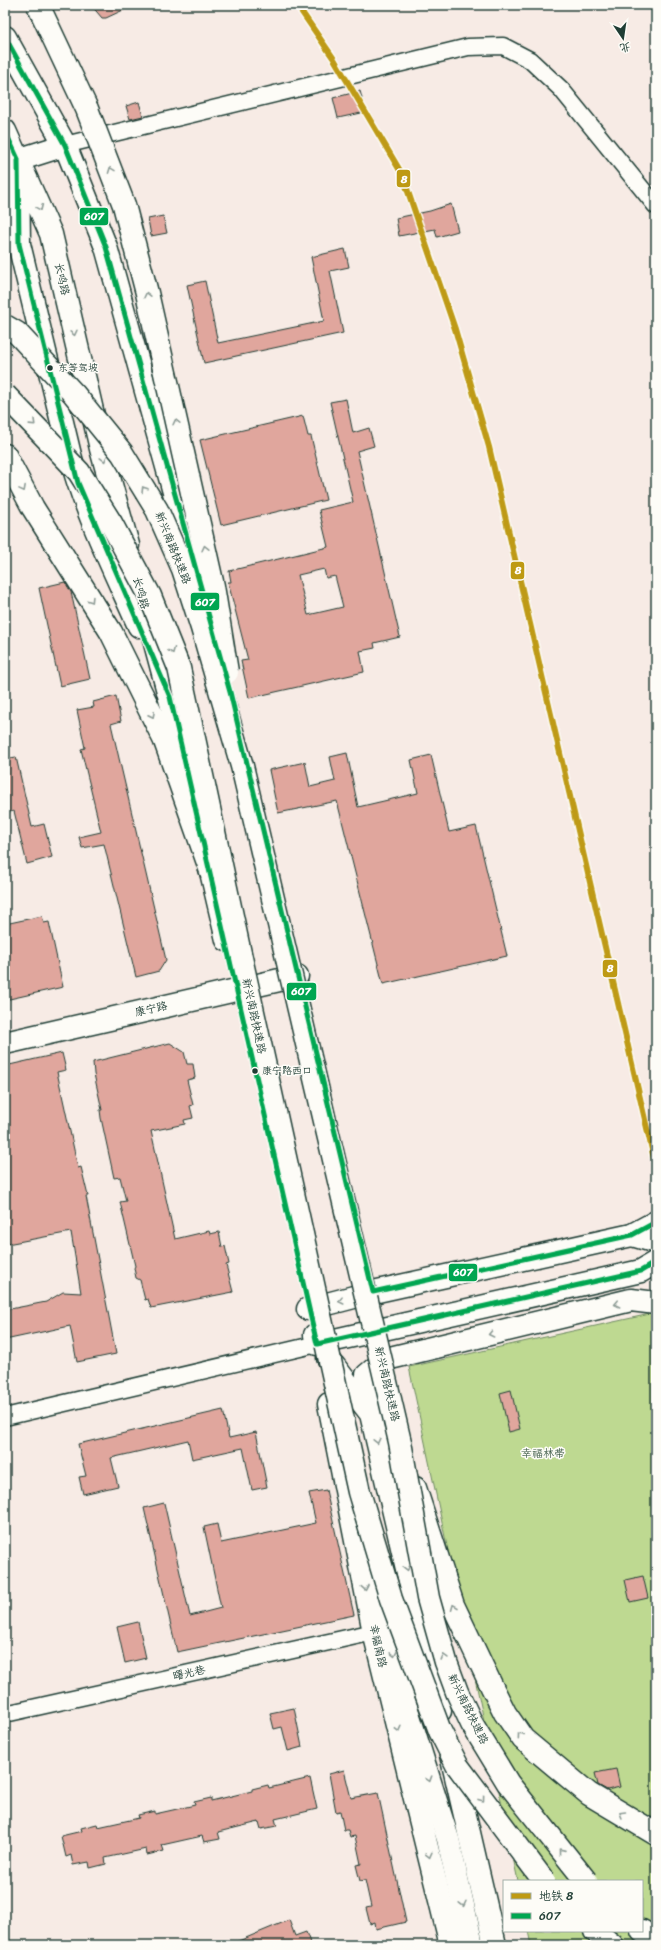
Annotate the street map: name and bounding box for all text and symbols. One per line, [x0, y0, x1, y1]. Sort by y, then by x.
north arrow [603, 18, 643, 58]
text: 北 [618, 37, 633, 58]
one-way arrow [107, 167, 115, 174]
line badge: 8 [396, 169, 411, 188]
text: 8 [400, 170, 408, 189]
one-way arrow [35, 204, 43, 211]
line badge: 607 [79, 207, 109, 226]
text: 607 [83, 207, 105, 226]
street label: 长鸣路 [49, 261, 75, 297]
one-way arrow [144, 292, 152, 298]
one-way arrow [70, 330, 78, 336]
place label: 东等驾坡 [58, 359, 98, 377]
marker: 东等驾坡 [45, 363, 55, 373]
one-way arrow [28, 418, 36, 426]
one-way arrow [173, 418, 181, 425]
one-way arrow [99, 455, 108, 462]
one-way arrow [18, 485, 26, 492]
one-way arrow [142, 486, 149, 493]
street label: 新兴南路快速路 [150, 509, 196, 587]
one-way arrow [201, 545, 209, 552]
line badge: 8 [510, 561, 525, 580]
text: 8 [514, 561, 522, 580]
street label: 长鸣路 [128, 575, 154, 611]
line badge: 607 [190, 592, 220, 611]
text: 607 [194, 593, 216, 612]
one-way arrow [86, 596, 94, 603]
one-way arrow [168, 647, 176, 654]
one-way arrow [147, 710, 155, 718]
line badge: 8 [602, 959, 618, 978]
text: 8 [606, 959, 614, 978]
street label: 新兴南路快速路 [237, 976, 271, 1056]
line badge: 607 [286, 982, 317, 1001]
text: 607 [290, 982, 312, 1001]
street label: 康宁路 [133, 996, 169, 1022]
place label: 康宁路西口 [262, 1062, 312, 1080]
marker: 康宁路西口 [250, 1066, 260, 1076]
line badge: 607 [448, 1263, 478, 1282]
text: 607 [452, 1263, 474, 1282]
one-way arrow [338, 1296, 344, 1304]
one-way arrow [614, 1299, 621, 1307]
one-way arrow [488, 1329, 494, 1337]
street label: 新兴南路快速路 [369, 1344, 405, 1424]
one-way arrow [373, 1438, 381, 1444]
park label: 幸福林带 [521, 1444, 565, 1463]
one-way arrow [402, 1564, 410, 1571]
one-way arrow [361, 1585, 369, 1591]
one-way arrow [451, 1604, 459, 1611]
street label: 幸福南路 [364, 1622, 392, 1670]
one-way arrow [390, 1650, 398, 1657]
one-way arrow [440, 1653, 449, 1660]
street label: 曙光巷 [171, 1660, 207, 1686]
street label: 新兴南路快速路 [443, 1670, 493, 1748]
one-way arrow [393, 1725, 401, 1732]
one-way arrow [518, 1732, 525, 1739]
one-way arrow [424, 1775, 433, 1782]
one-way arrow [477, 1794, 484, 1801]
one-way arrow [619, 1812, 626, 1819]
one-way arrow [558, 1848, 565, 1855]
one-way arrow [424, 1852, 432, 1858]
legend [503, 1880, 643, 1932]
text: 地铁 8 [539, 1885, 573, 1907]
one-way arrow [458, 1900, 467, 1907]
text: 607 [539, 1905, 561, 1927]

